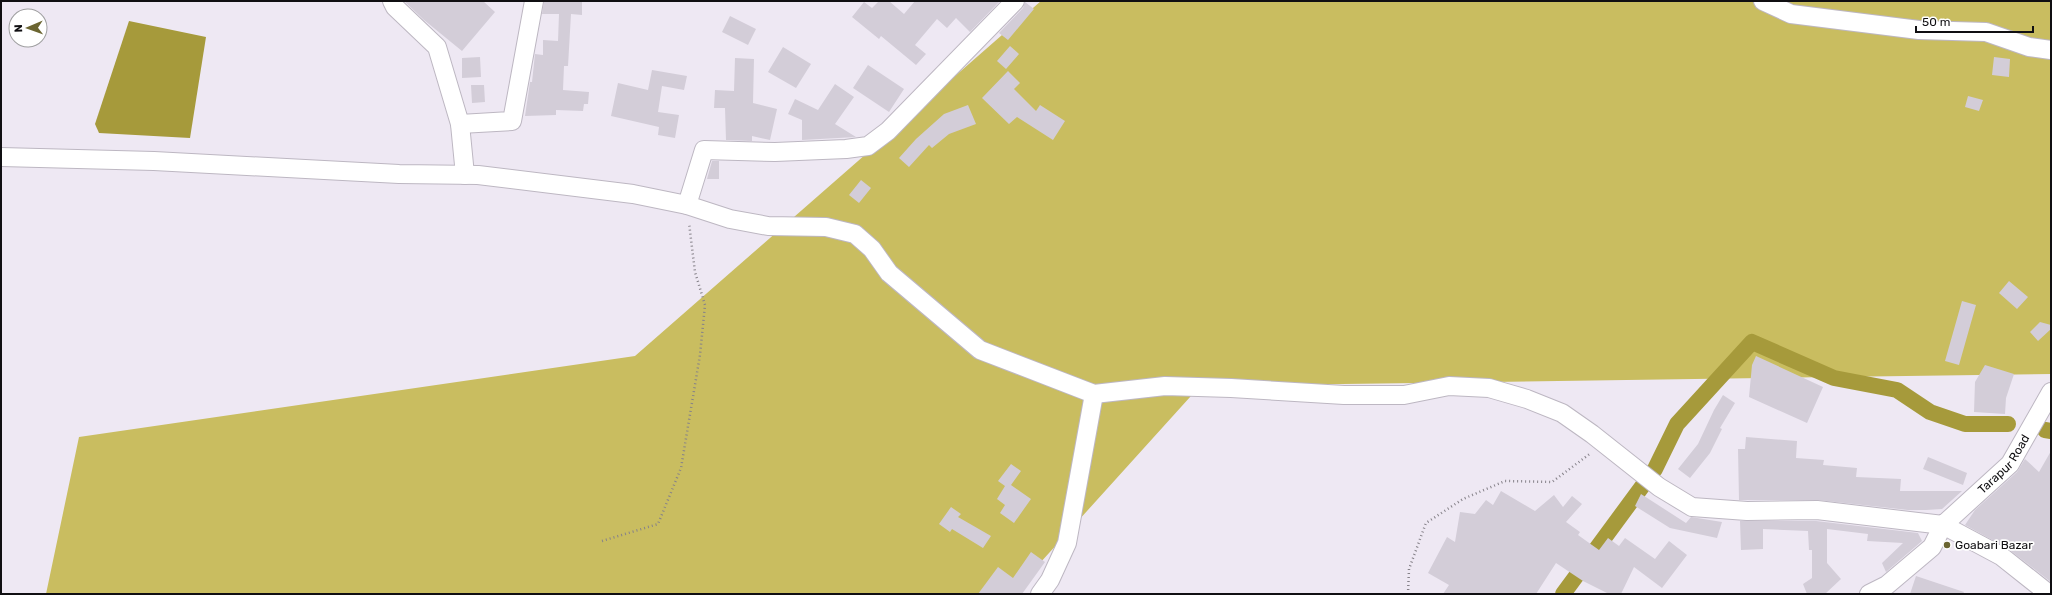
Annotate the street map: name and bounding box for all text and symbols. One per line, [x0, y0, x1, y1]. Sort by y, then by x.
north arrow [8, 8, 48, 48]
scale bar [1916, 8, 2033, 34]
text: 50 m [1922, 15, 1950, 29]
text: N [12, 24, 25, 33]
street label: Tarapur Road [1975, 432, 2032, 497]
place label: Goabari Bazar [1955, 538, 2033, 552]
marker: Goabari Bazar [1942, 540, 1952, 550]

